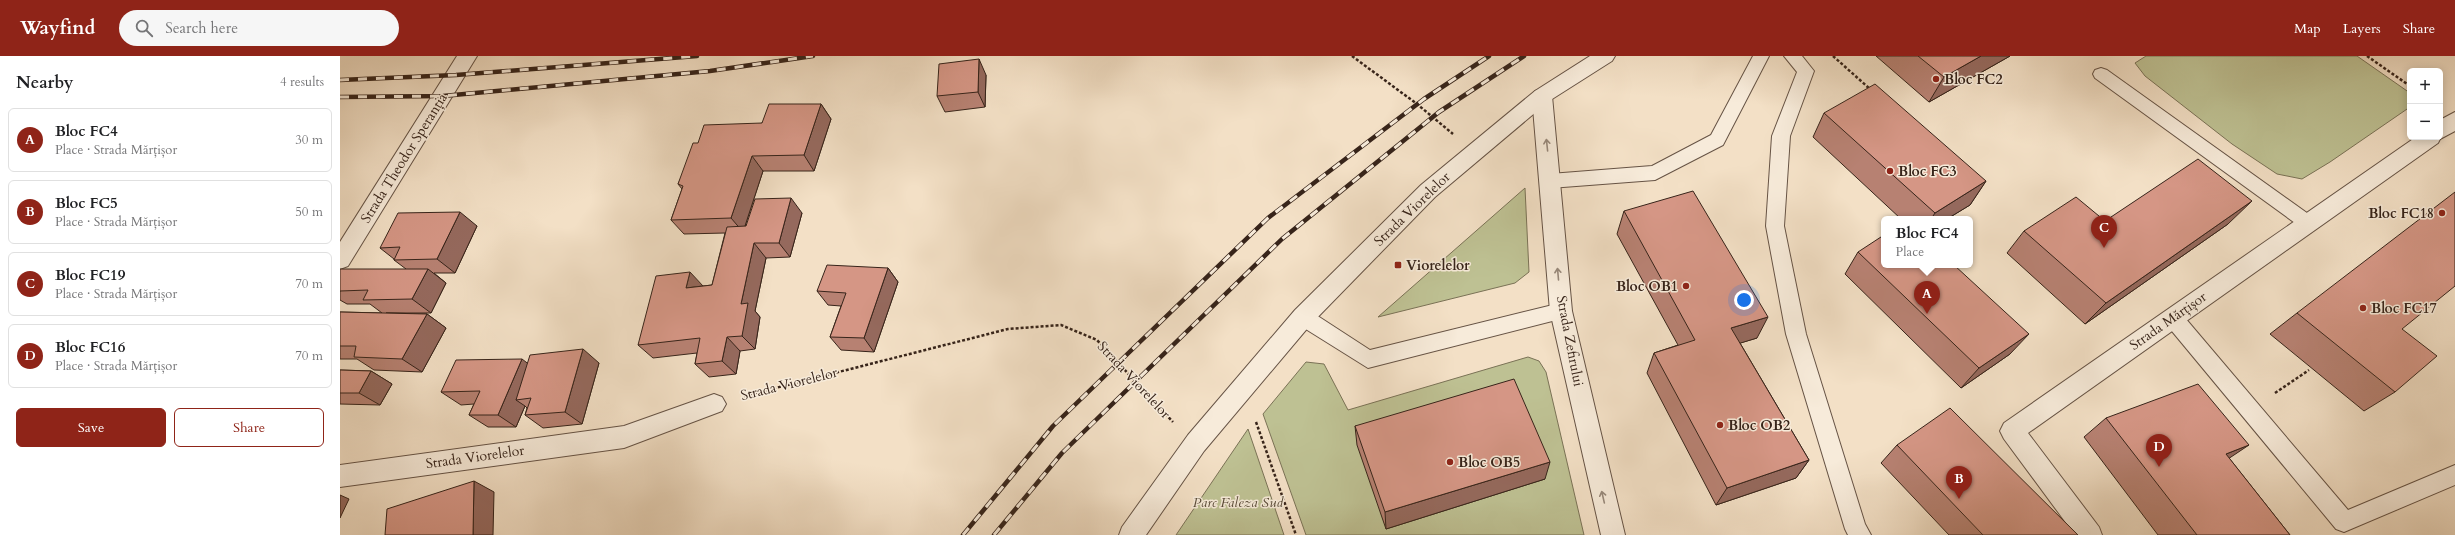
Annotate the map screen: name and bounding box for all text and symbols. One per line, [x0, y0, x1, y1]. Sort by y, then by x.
search box [119, 10, 399, 46]
text: Wayfind [20, 15, 95, 41]
icon: search [133, 17, 155, 39]
text: Search here [165, 18, 238, 38]
text: Map [2294, 19, 2321, 38]
text: Layers [2343, 19, 2381, 38]
text: Share [2403, 19, 2435, 38]
map controls [2407, 68, 2443, 140]
button: + [2407, 68, 2443, 104]
place label: Bloc FC2 [1944, 70, 2003, 89]
text: Nearby [16, 71, 73, 94]
text: 4 results [280, 73, 324, 91]
marker: Bloc FC2 [1931, 74, 1941, 84]
street label: Strada Theodor Speranția [356, 89, 452, 227]
button: − [2407, 104, 2443, 140]
text: Bloc FC4 [55, 121, 118, 141]
text: A [25, 131, 35, 149]
text: 30 m [295, 131, 323, 149]
one-way arrow [1543, 139, 1551, 152]
text: Place · Strada Mărțișor [55, 141, 177, 159]
place label: Bloc FC3 [1898, 162, 1957, 181]
marker: Bloc FC3 [1885, 166, 1895, 176]
street label: Strada Viorelelor [1370, 167, 1455, 250]
text: Bloc FC5 [55, 193, 118, 213]
text: B [25, 203, 35, 221]
text: 50 m [295, 203, 323, 221]
place label: Bloc FC18 [2368, 204, 2434, 223]
marker: Bloc FC18 [2437, 208, 2447, 218]
text: Place · Strada Mărțișor [55, 213, 177, 231]
pin: C [2091, 215, 2117, 248]
popup [1881, 216, 1973, 268]
text: Bloc FC4 [1896, 223, 1958, 243]
text: Place [1896, 243, 1924, 261]
place label: Viorelelor [1406, 256, 1470, 275]
marker: Viorelelor [1393, 260, 1403, 270]
text: Bloc FC19 [55, 265, 125, 285]
one-way arrow [1555, 268, 1562, 281]
text: C [25, 275, 35, 293]
text: 70 m [295, 275, 323, 293]
place label: Bloc OB1 [1616, 277, 1678, 296]
marker: Bloc OB1 [1681, 281, 1691, 291]
pin: A [1914, 281, 1940, 314]
text: Place · Strada Mărțișor [55, 285, 177, 303]
street label: Strada Mărțișor [2126, 287, 2211, 355]
your location [1734, 290, 1754, 310]
street label: Strada Zefirului [1552, 294, 1588, 388]
place label: Bloc FC17 [2371, 299, 2437, 318]
marker: Bloc FC17 [2358, 303, 2368, 313]
text: Bloc FC16 [55, 337, 125, 357]
street label: Strada Viorelelor [1093, 337, 1175, 423]
text: D [24, 347, 36, 365]
text: 70 m [295, 347, 323, 365]
text: Place · Strada Mărțișor [55, 357, 177, 375]
street label: Strada Viorelelor [739, 363, 840, 405]
button: Save [16, 408, 166, 447]
button: Share [174, 408, 324, 447]
place label: Bloc OB2 [1728, 416, 1790, 435]
marker: Bloc OB2 [1715, 420, 1725, 430]
pin: D [2146, 434, 2172, 467]
street label: Strada Viorelelor [425, 441, 526, 473]
place label: Bloc OB5 [1458, 453, 1520, 472]
marker: Bloc OB5 [1445, 457, 1455, 467]
pin: B [1946, 466, 1972, 499]
one-way arrow [1599, 491, 1607, 504]
park label: Parc Faleza Sud [1193, 493, 1284, 512]

